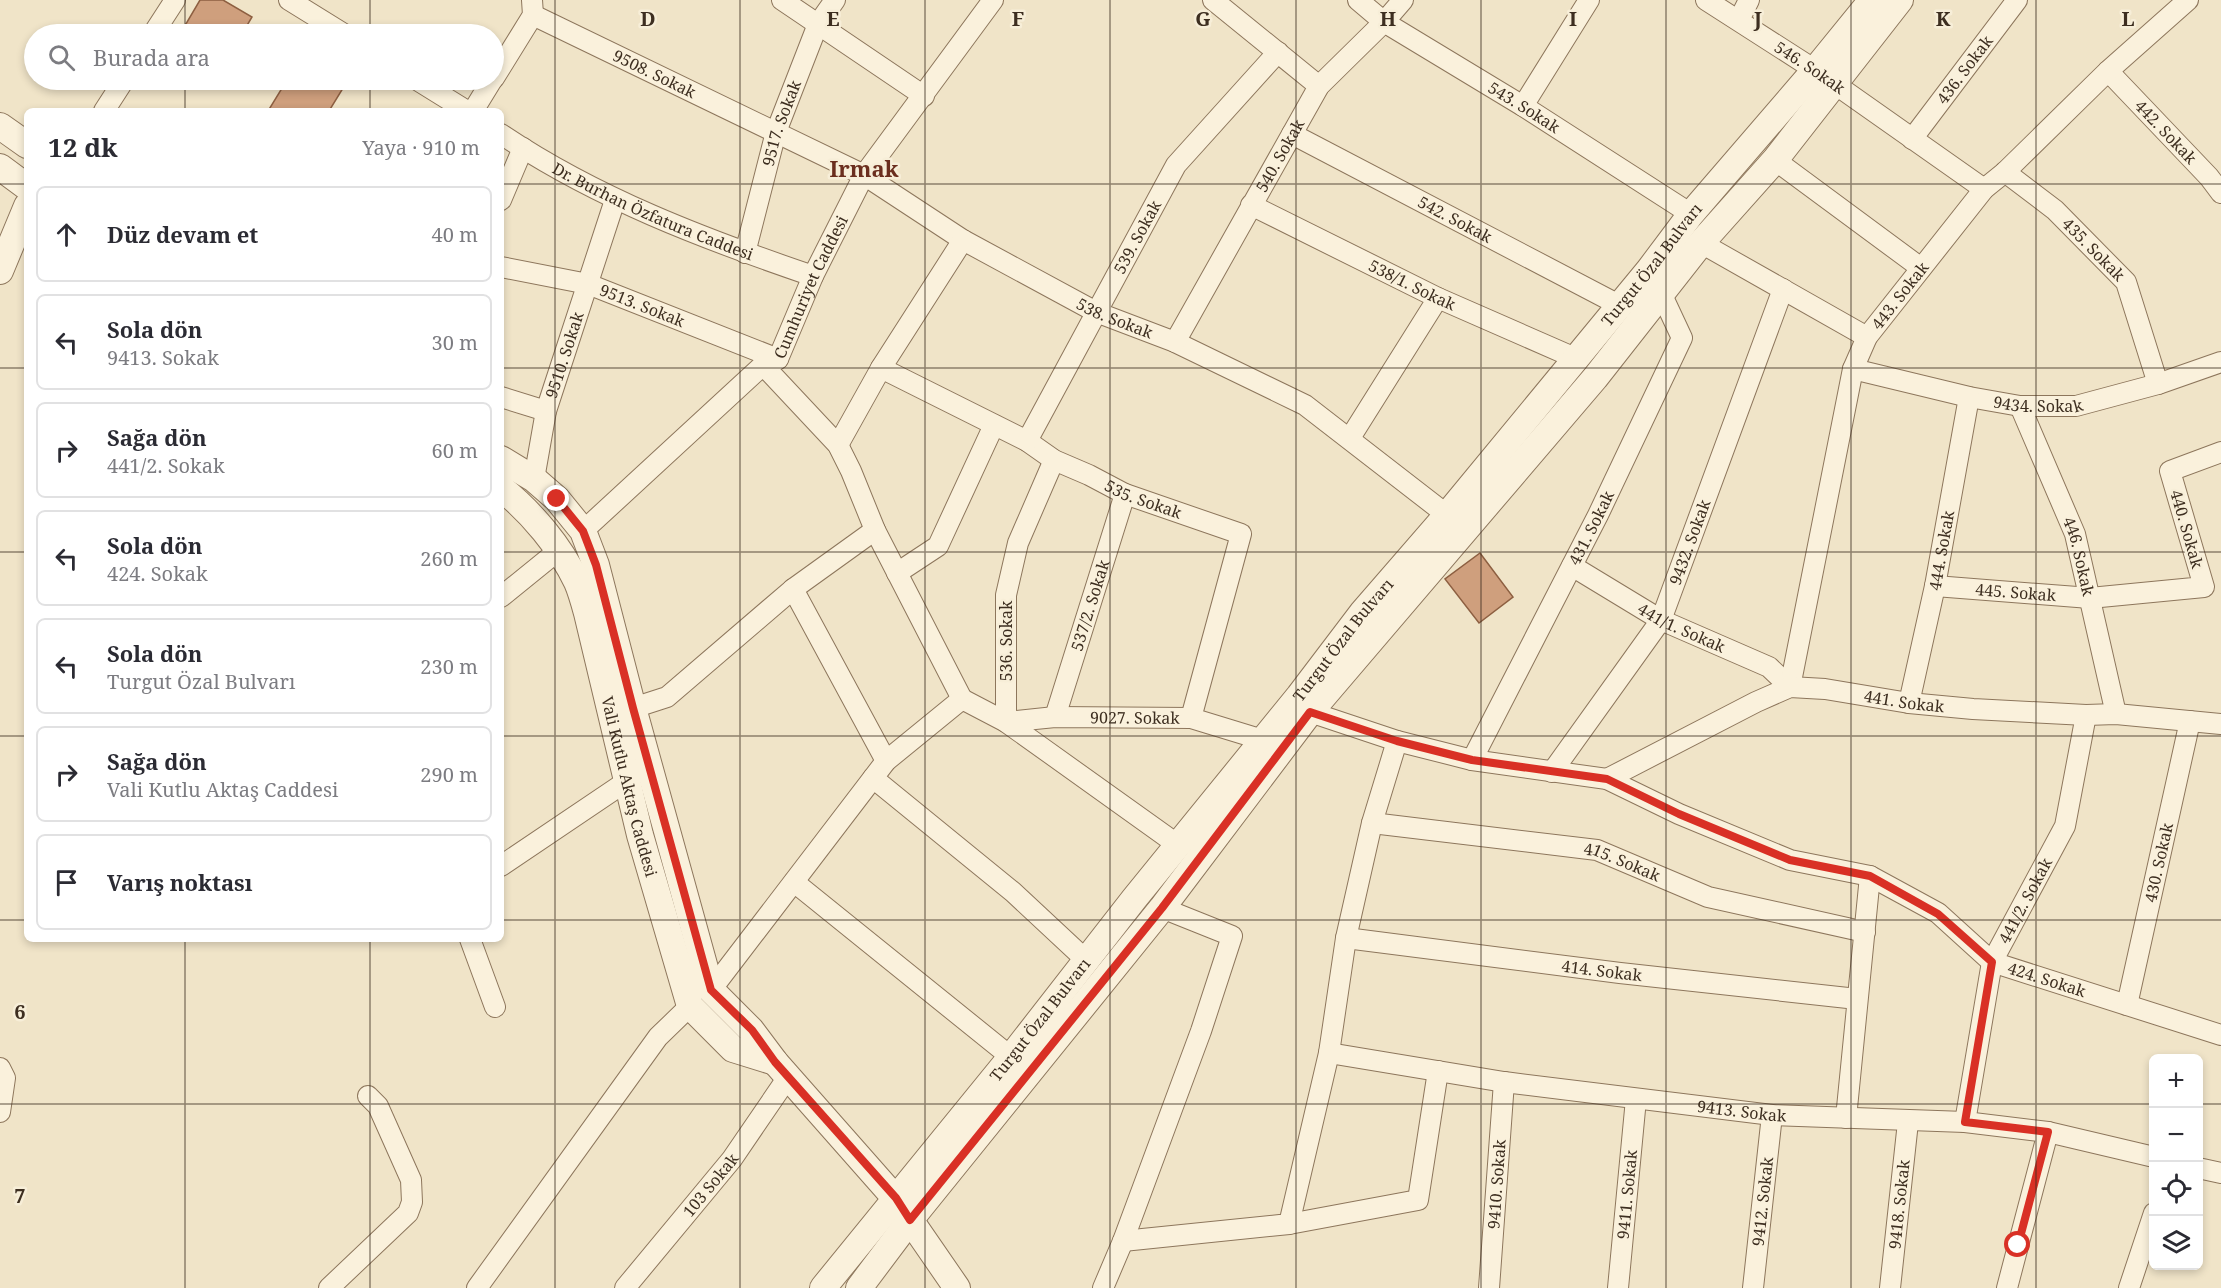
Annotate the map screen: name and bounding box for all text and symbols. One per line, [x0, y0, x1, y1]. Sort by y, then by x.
text: D [640, 5, 656, 32]
text: E [826, 5, 840, 32]
text: F [1012, 5, 1024, 32]
text: G [1195, 5, 1211, 32]
text: H [1380, 5, 1396, 32]
text: I [1569, 5, 1577, 32]
text: J [1753, 5, 1762, 32]
text: K [1936, 5, 1951, 32]
text: L [2121, 5, 2135, 32]
search box [24, 24, 504, 90]
street label: 436. Sokak [1931, 30, 1998, 108]
street label: 546. Sokak [1770, 36, 1850, 99]
icon: search [45, 41, 78, 74]
text: Burada ara [93, 42, 210, 72]
street label: 9508. Sokak [609, 44, 700, 103]
street label: 9517. Sokak [757, 76, 806, 168]
street label: 543. Sokak [1484, 76, 1565, 138]
street label: 442. Sokak [2130, 95, 2202, 169]
street label: 540. Sokak [1251, 114, 1310, 196]
text: 12 dk [48, 129, 118, 165]
text: Yaya · 910 m [362, 134, 480, 161]
district label: Irmak [829, 153, 899, 183]
street label: Dr. Burhan Özfatura Caddesi [548, 157, 756, 265]
street label: 542. Sokak [1414, 191, 1496, 248]
street label: 539. Sokak [1108, 196, 1166, 278]
street label: Turgut Özal Bulvarı [1596, 198, 1707, 331]
street label: Cumhuriyet Caddesi [768, 212, 853, 362]
street label: 435. Sokak [2058, 213, 2130, 286]
icon: ahead [50, 218, 83, 251]
text: Düz devam et [107, 219, 258, 249]
text: 40 m [432, 221, 478, 248]
street label: 538/1. Sokak [1365, 254, 1460, 316]
street label: 443. Sokak [1866, 257, 1934, 334]
street label: 9513. Sokak [597, 279, 689, 332]
street label: 538. Sokak [1073, 292, 1157, 344]
street label: 9510. Sokak [540, 308, 589, 401]
text: Sola dön [107, 314, 202, 344]
icon: left [50, 326, 83, 359]
text: 30 m [432, 329, 478, 356]
text: 9413. Sokak [107, 344, 219, 371]
street label: 9434. Sokak [1992, 390, 2086, 417]
text: Sağa dön [107, 422, 207, 452]
icon: right [50, 434, 83, 467]
text: 60 m [432, 437, 478, 464]
text: 441/2. Sokak [107, 452, 225, 479]
street label: 535. Sokak [1101, 474, 1185, 524]
route end [543, 485, 569, 511]
street label: 431. Sokak [1563, 486, 1619, 569]
street label: 440. Sokak [2165, 487, 2209, 571]
street label: 9432. Sokak [1664, 496, 1716, 588]
street label: 444. Sokak [1923, 508, 1959, 592]
street label: 446. Sokak [2058, 513, 2100, 599]
text: Sola dön [107, 530, 202, 560]
icon: left [50, 542, 83, 575]
text: 260 m [420, 545, 478, 572]
street label: 537/2. Sokak [1065, 556, 1115, 654]
text: 424. Sokak [107, 560, 208, 587]
street label: Turgut Özal Bulvarı [1288, 574, 1398, 706]
street label: 445. Sokak [1975, 578, 2057, 606]
street label: 441/1. Sokak [1634, 597, 1729, 658]
street label: 536. Sokak [995, 600, 1017, 681]
text: Sola dön [107, 638, 202, 668]
icon: left [50, 650, 83, 683]
text: 230 m [420, 653, 478, 680]
text: Turgut Özal Bulvarı [107, 668, 295, 695]
street label: 441. Sokak [1862, 685, 1946, 717]
street label: Vali Kutlu Aktaş Caddesi [596, 694, 663, 879]
street label: 9027. Sokak [1090, 706, 1180, 729]
text: Sağa dön [107, 746, 207, 776]
icon: right [50, 758, 83, 791]
text: 290 m [420, 761, 478, 788]
text: Vali Kutlu Aktaş Caddesi [107, 776, 338, 803]
street label: 430. Sokak [2139, 820, 2178, 904]
street label: 415. Sokak [1583, 838, 1664, 887]
street label: 441/2. Sokak [1993, 853, 2057, 947]
icon: arrive [50, 866, 83, 899]
text: Varış noktası [107, 867, 252, 897]
street label: Turgut Özal Bulvarı [985, 953, 1095, 1086]
street label: 414. Sokak [1560, 955, 1644, 986]
street label: 424. Sokak [2005, 957, 2089, 1002]
text: 6 [14, 998, 26, 1025]
map controls [2149, 1054, 2203, 1270]
button: + [2149, 1054, 2203, 1108]
street label: 9413. Sokak [1696, 1095, 1787, 1127]
button: − [2149, 1108, 2203, 1162]
street label: 9410. Sokak [1482, 1138, 1511, 1230]
street label: 103 Sokak [678, 1148, 744, 1221]
street label: 9411. Sokak [1612, 1148, 1642, 1240]
street label: 9412. Sokak [1747, 1155, 1778, 1247]
street label: 9418. Sokak [1883, 1158, 1915, 1250]
button: locate [2149, 1162, 2203, 1216]
text: 7 [14, 1182, 26, 1209]
button: layers [2149, 1216, 2203, 1270]
route start [2004, 1231, 2030, 1257]

